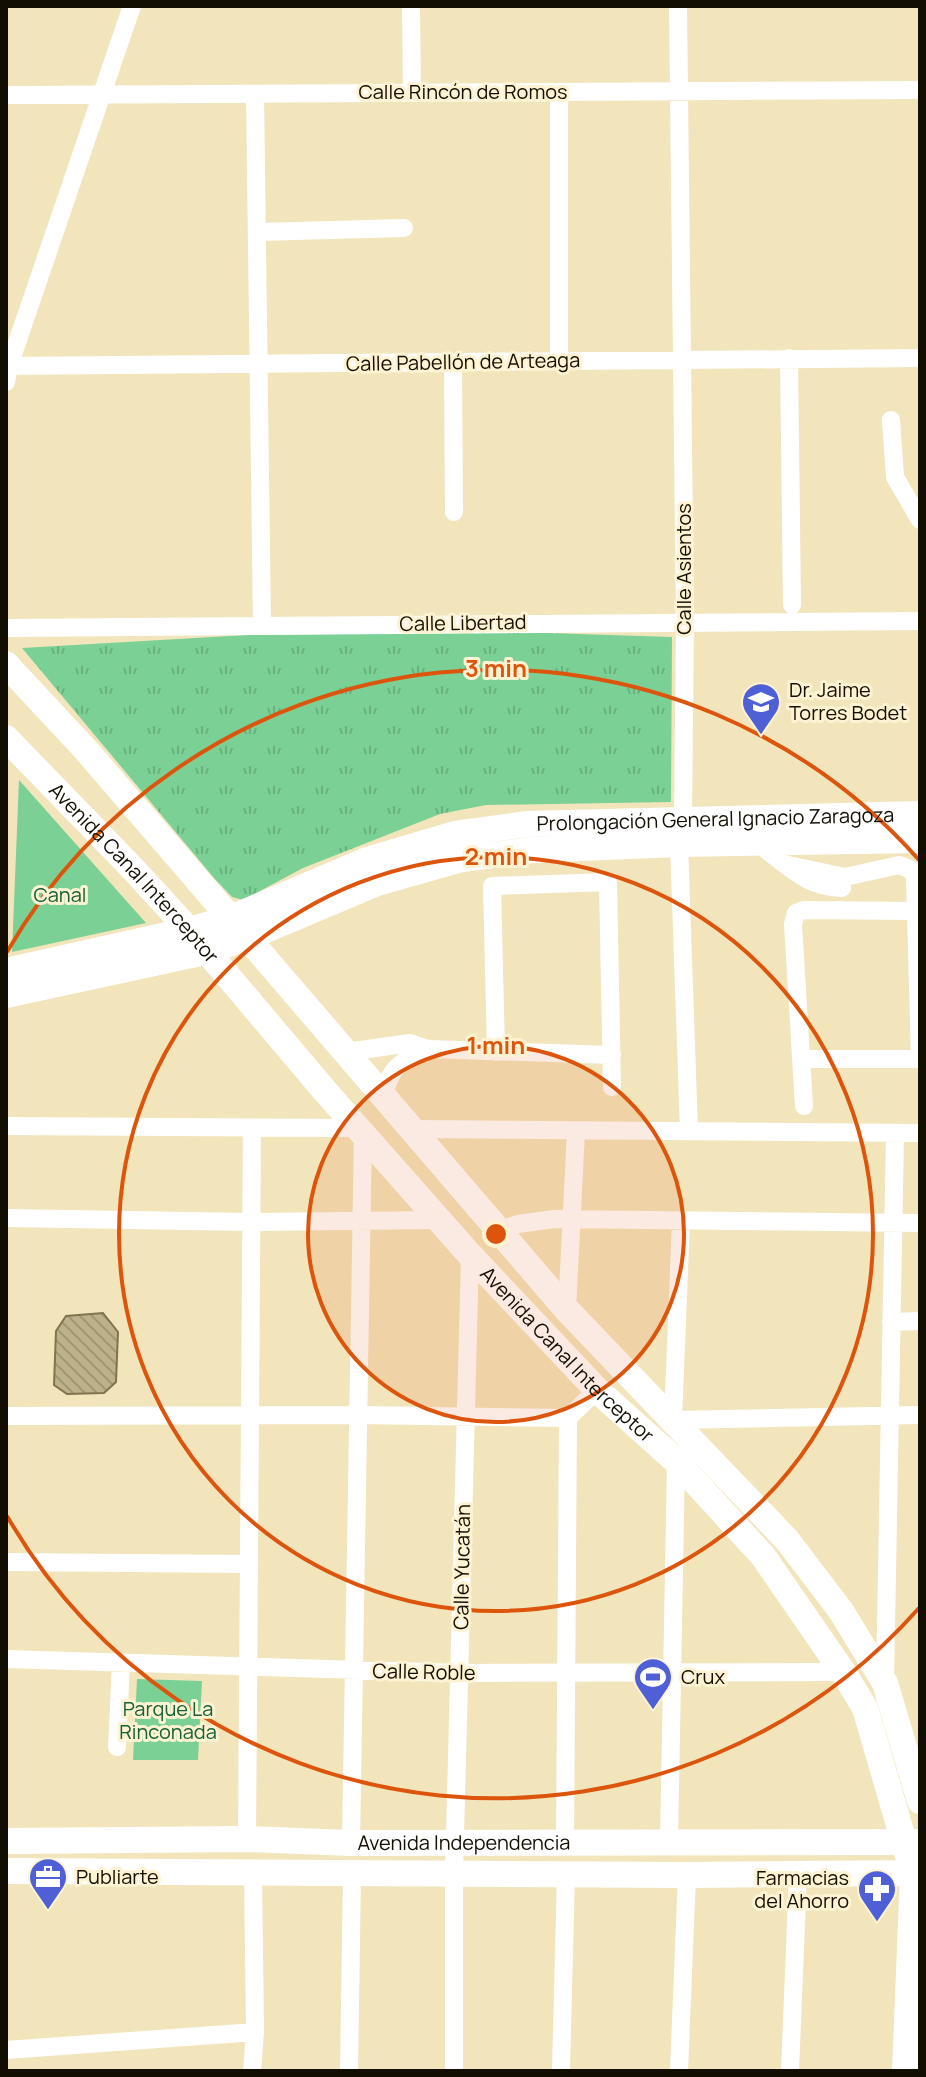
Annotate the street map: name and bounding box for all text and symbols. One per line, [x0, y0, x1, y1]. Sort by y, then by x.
street label: Calle Rincón de Romos [358, 78, 568, 105]
street label: Calle Pabellón de Arteaga [346, 346, 580, 377]
street label: Calle Asientos [670, 503, 697, 635]
street label: Calle Libertad [399, 608, 527, 637]
text: 3 min [465, 651, 527, 684]
place label: Dr. Jaime Torres Bodet [789, 676, 907, 726]
school or university icon: Dr. Jaime Torres Bodet [740, 681, 782, 736]
street label: Avenida Canal Interceptor [42, 780, 222, 970]
street label: Prolongación General Ignacio Zaragoza [536, 801, 895, 837]
text: 2 min [465, 839, 527, 872]
park label: Canal [33, 883, 87, 907]
text: 1 min [467, 1028, 525, 1061]
centre of rings [482, 1220, 510, 1248]
street label: Avenida Canal Interceptor [475, 1260, 660, 1448]
street label: Calle Yucatán [447, 1504, 476, 1630]
sports icon: Crux [632, 1656, 674, 1711]
street label: Calle Roble [372, 1657, 476, 1686]
place label: Crux [681, 1663, 725, 1690]
park label: Parque La Rinconada [119, 1695, 217, 1745]
street label: Avenida Independencia [357, 1829, 570, 1856]
office icon: Publiarte [27, 1856, 69, 1911]
place label: Publiarte [76, 1863, 159, 1890]
place label: Farmacias del Ahorro [754, 1864, 849, 1914]
pharmacy icon: Farmacias del Ahorro [856, 1868, 898, 1923]

